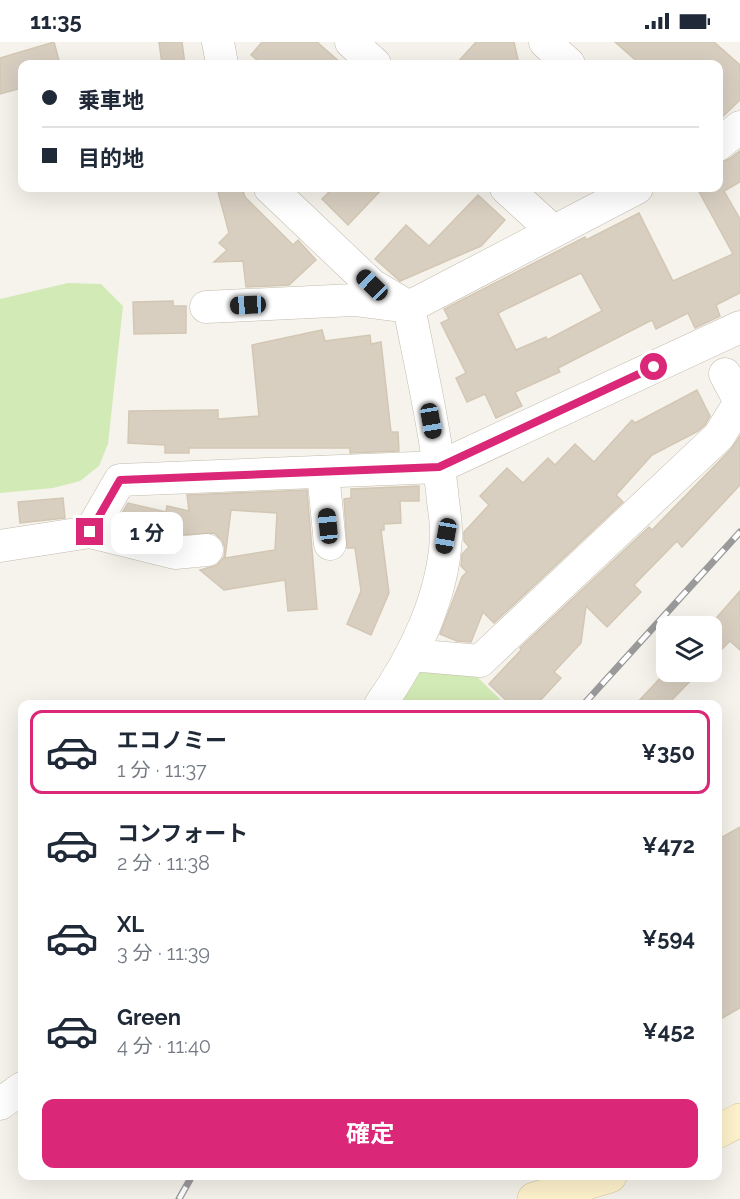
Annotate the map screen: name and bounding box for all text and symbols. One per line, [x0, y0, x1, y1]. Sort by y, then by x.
text: 11:35 [30, 8, 82, 34]
text: 乗車地 [78, 87, 144, 113]
text: 目的地 [78, 145, 144, 171]
car [353, 266, 391, 304]
car [230, 295, 266, 315]
route start [640, 353, 667, 380]
car [419, 402, 443, 440]
car [317, 507, 339, 545]
callout: 1 分 [111, 511, 183, 553]
car [434, 517, 458, 555]
route end [76, 518, 103, 545]
text: 1 分 [130, 521, 164, 545]
map controls [656, 616, 722, 682]
button: layers [656, 616, 722, 682]
icon: car [45, 725, 99, 779]
text: エコノミー [117, 727, 227, 753]
text: ¥350 [641, 739, 695, 765]
text: 1 分 · 11:37 [117, 758, 207, 782]
icon: car [45, 818, 99, 872]
text: コンフォート [117, 820, 248, 846]
text: ¥472 [642, 832, 695, 858]
text: 2 分 · 11:38 [117, 851, 210, 875]
icon: car [45, 911, 99, 965]
text: XL [117, 911, 144, 937]
text: ¥594 [642, 925, 695, 951]
text: 3 分 · 11:39 [117, 941, 210, 965]
icon: car [45, 1004, 99, 1058]
text: Green [117, 1004, 181, 1030]
text: ¥452 [642, 1018, 695, 1044]
text: 4 分 · 11:40 [117, 1034, 211, 1058]
button: 確定 [42, 1099, 698, 1168]

